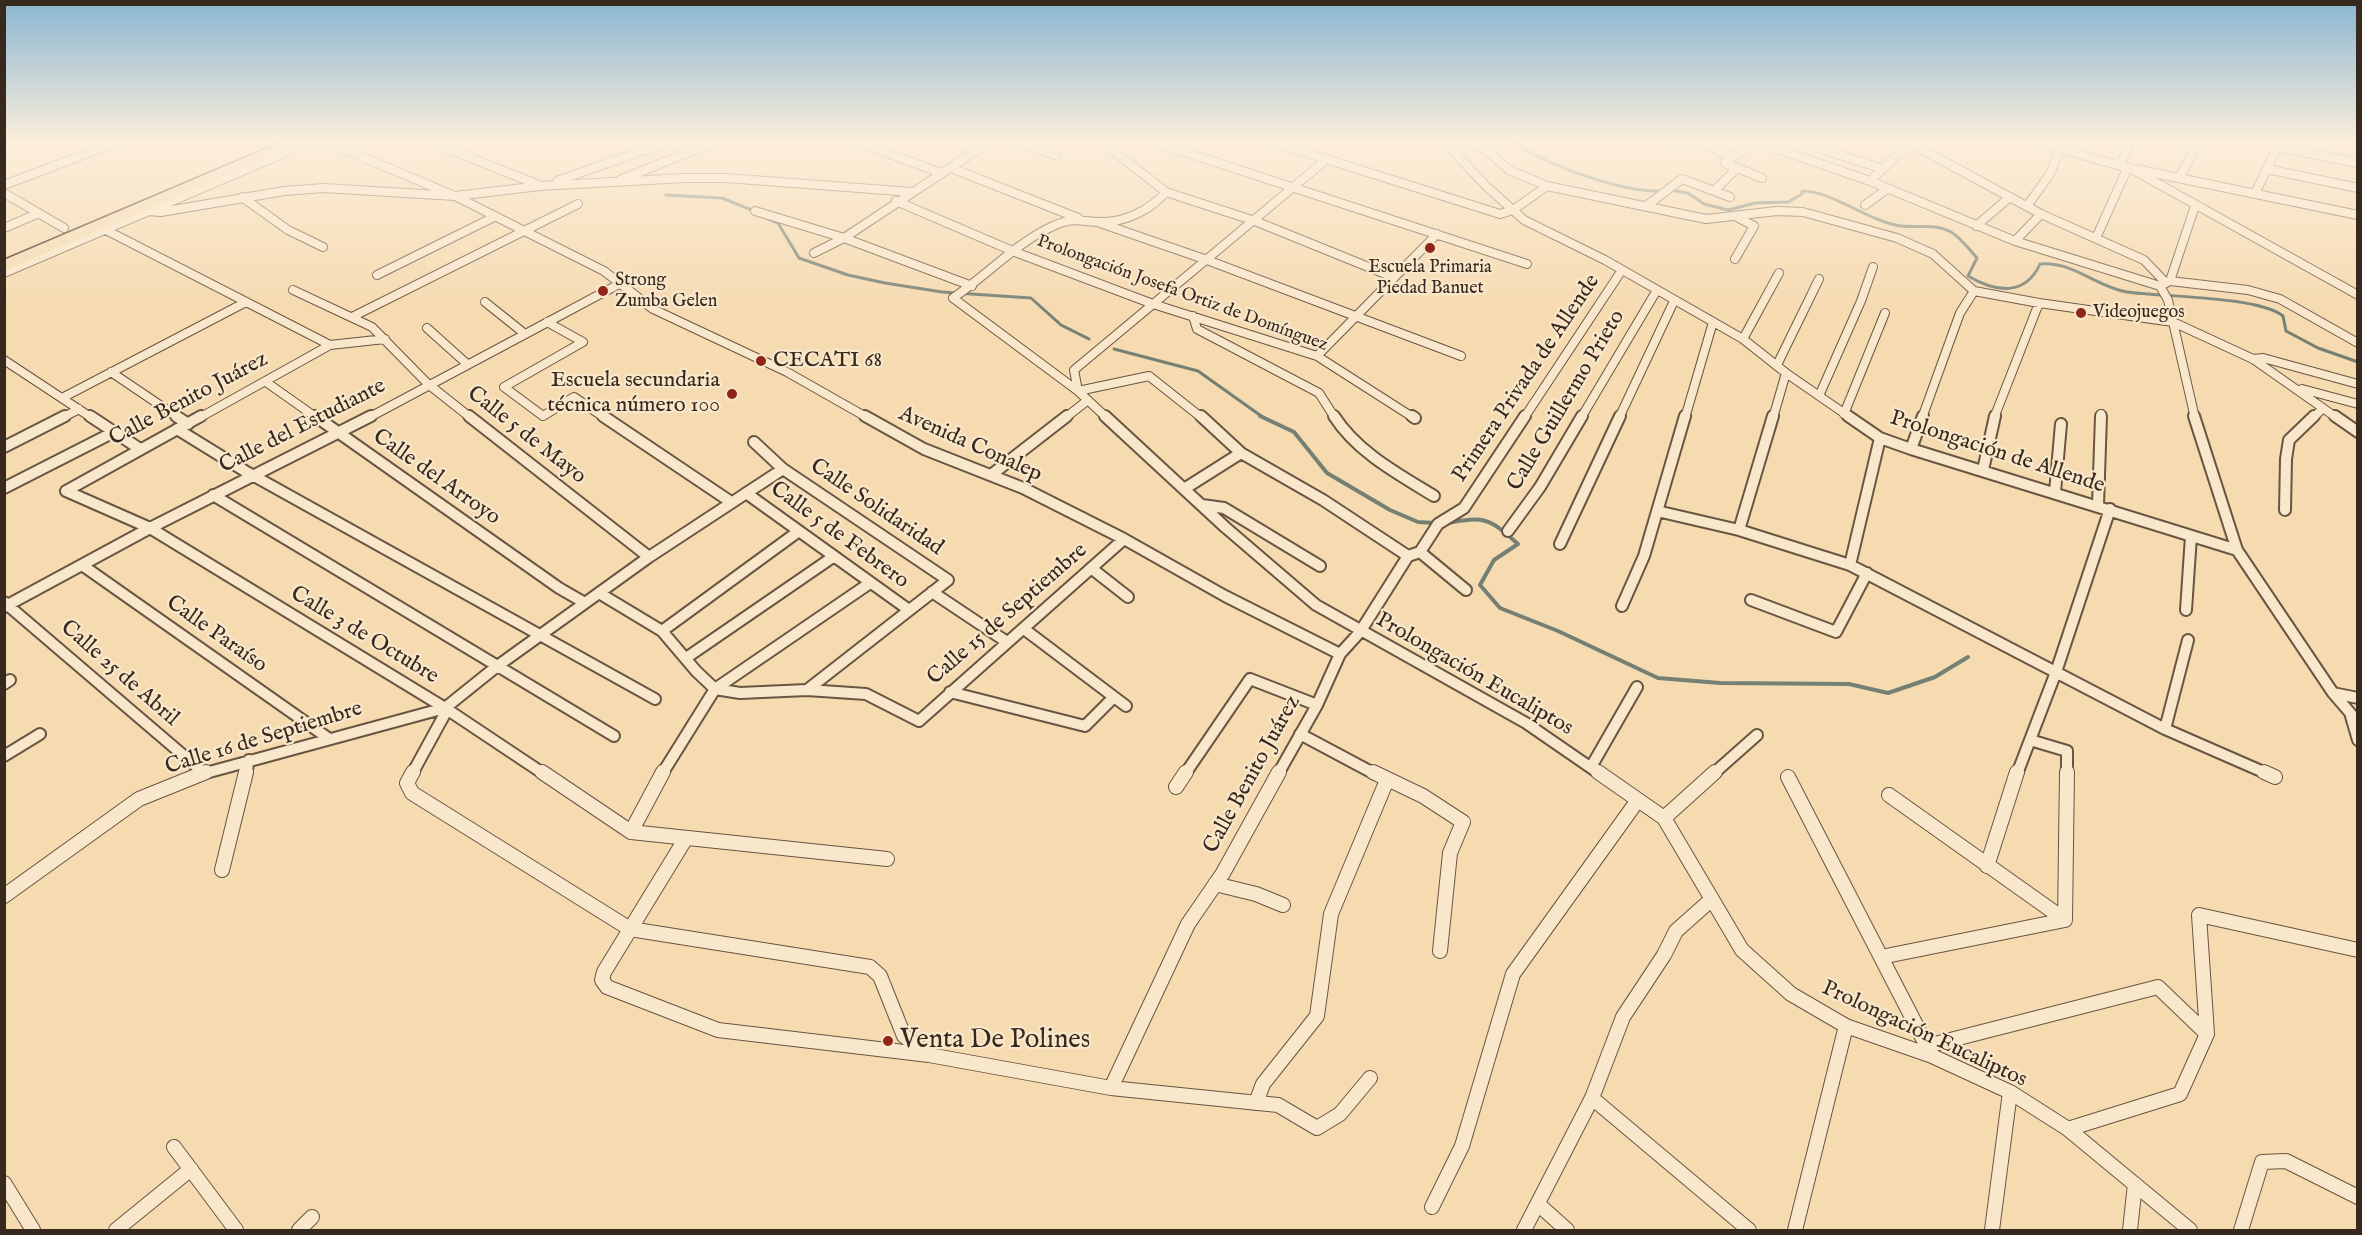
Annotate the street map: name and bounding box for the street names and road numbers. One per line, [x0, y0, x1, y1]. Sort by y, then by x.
street label: Prolongación Josefa Ortiz de Domínguez [1034, 231, 1330, 357]
street label: Primera Privada de Allende [1448, 270, 1606, 488]
street label: Calle Guillermo Prieto [1502, 306, 1632, 496]
street label: Calle Benito Juárez [105, 347, 273, 453]
street label: Calle del Estudiante [215, 374, 391, 480]
street label: Calle 5 de Mayo [461, 381, 591, 491]
street label: Avenida Conalep [894, 402, 1046, 488]
street label: Prolongación de Allende [1886, 406, 2108, 500]
street label: Calle del Arroyo [367, 424, 505, 532]
street label: Calle Solidaridad [804, 454, 948, 562]
street label: Calle 5 de Febrero [764, 477, 914, 595]
street label: Calle 15 de Septiembre [923, 538, 1093, 692]
street label: Calle 3 de Octubre [285, 581, 443, 691]
street label: Calle Paraíso [160, 591, 272, 679]
street label: Prolongación Eucaliptos [1371, 608, 1577, 742]
street label: Calle 25 de Abril [54, 615, 184, 733]
street label: Calle Benito Juárez [1199, 692, 1307, 858]
street label: Calle 16 de Septiembre [162, 696, 366, 782]
street label: Prolongación Eucaliptos [1817, 976, 2031, 1094]

